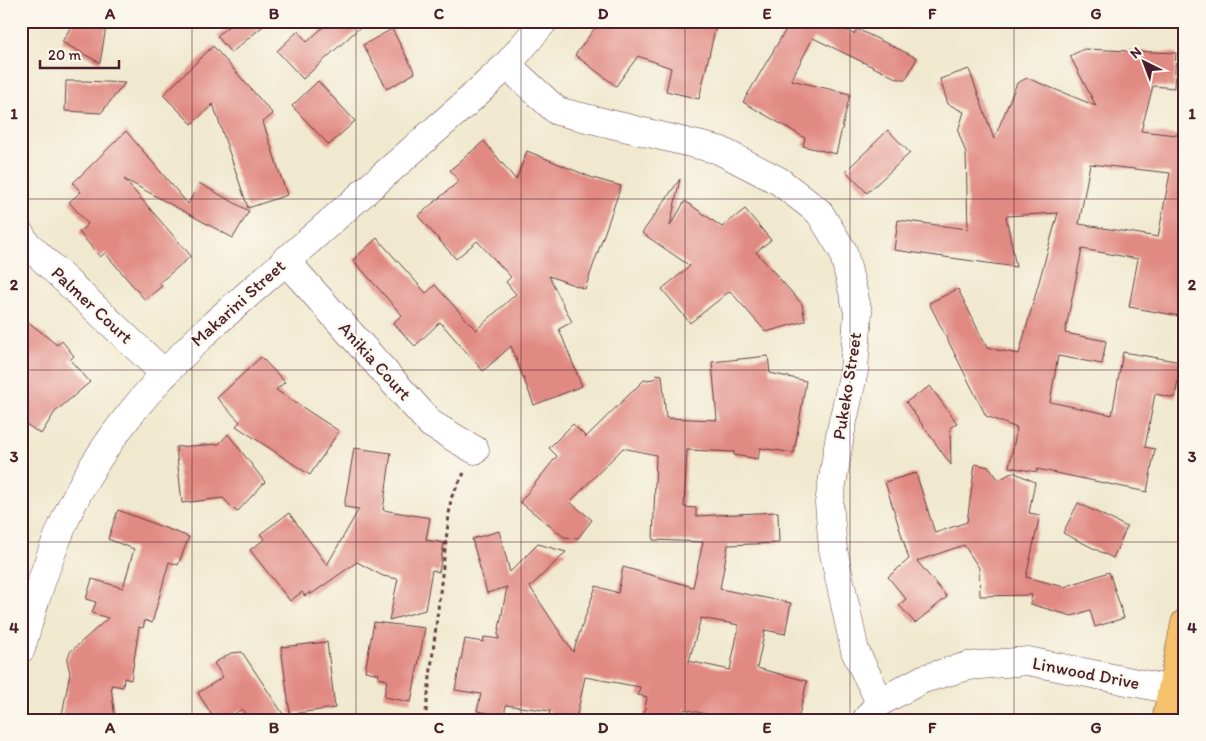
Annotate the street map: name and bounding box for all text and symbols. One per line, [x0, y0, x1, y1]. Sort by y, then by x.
text: A [104, 4, 116, 23]
text: B [269, 4, 280, 23]
text: C [434, 4, 445, 23]
text: D [598, 4, 609, 23]
text: E [763, 4, 772, 23]
text: F [928, 4, 937, 23]
text: G [1090, 4, 1102, 23]
scale bar [40, 38, 119, 70]
north arrow [1118, 38, 1168, 88]
text: N [1126, 43, 1145, 62]
text: 20 m [48, 46, 82, 64]
text: 1 [10, 104, 18, 123]
text: 1 [1188, 104, 1196, 123]
street label: Makarini Street [186, 255, 290, 351]
street label: Palmer Court [47, 262, 137, 348]
text: 2 [10, 275, 19, 294]
text: 2 [1188, 275, 1197, 294]
street label: Anikia Court [334, 317, 416, 405]
street label: Pukeko Street [828, 331, 866, 441]
text: 3 [10, 447, 19, 466]
text: 3 [1188, 447, 1197, 466]
text: 4 [9, 618, 19, 637]
text: 4 [1187, 618, 1197, 637]
street label: Linwood Drive [1030, 652, 1142, 694]
text: A [104, 718, 116, 737]
text: B [269, 718, 280, 737]
text: C [434, 718, 445, 737]
text: D [598, 718, 609, 737]
text: E [763, 718, 772, 737]
text: F [928, 718, 937, 737]
text: G [1090, 718, 1102, 737]

